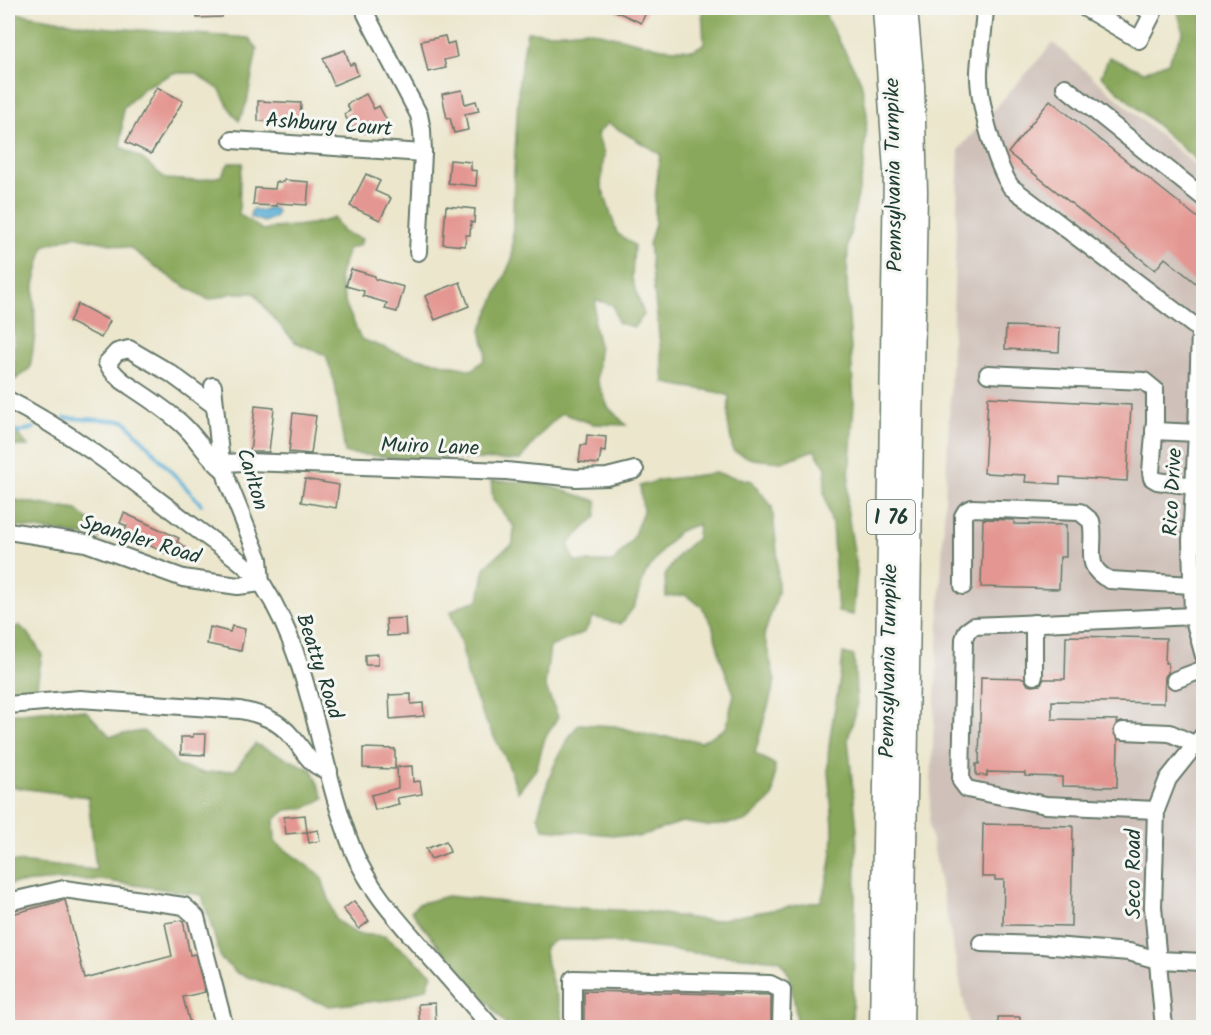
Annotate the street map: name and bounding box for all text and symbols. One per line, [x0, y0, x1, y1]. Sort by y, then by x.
street label: Pennsylvania Turnpike [876, 77, 913, 272]
street label: Ashbury Court [265, 105, 394, 146]
street label: Muiro Lane [380, 429, 480, 466]
street label: Carlton [227, 444, 277, 515]
street label: Rico Drive [1155, 447, 1192, 537]
road number: I 76 [867, 500, 915, 534]
street label: Spangler Road [76, 506, 205, 575]
street label: Pennsylvania Turnpike [871, 563, 908, 758]
street label: Beatty Road [286, 609, 351, 724]
street label: Seco Road [1118, 828, 1151, 919]

